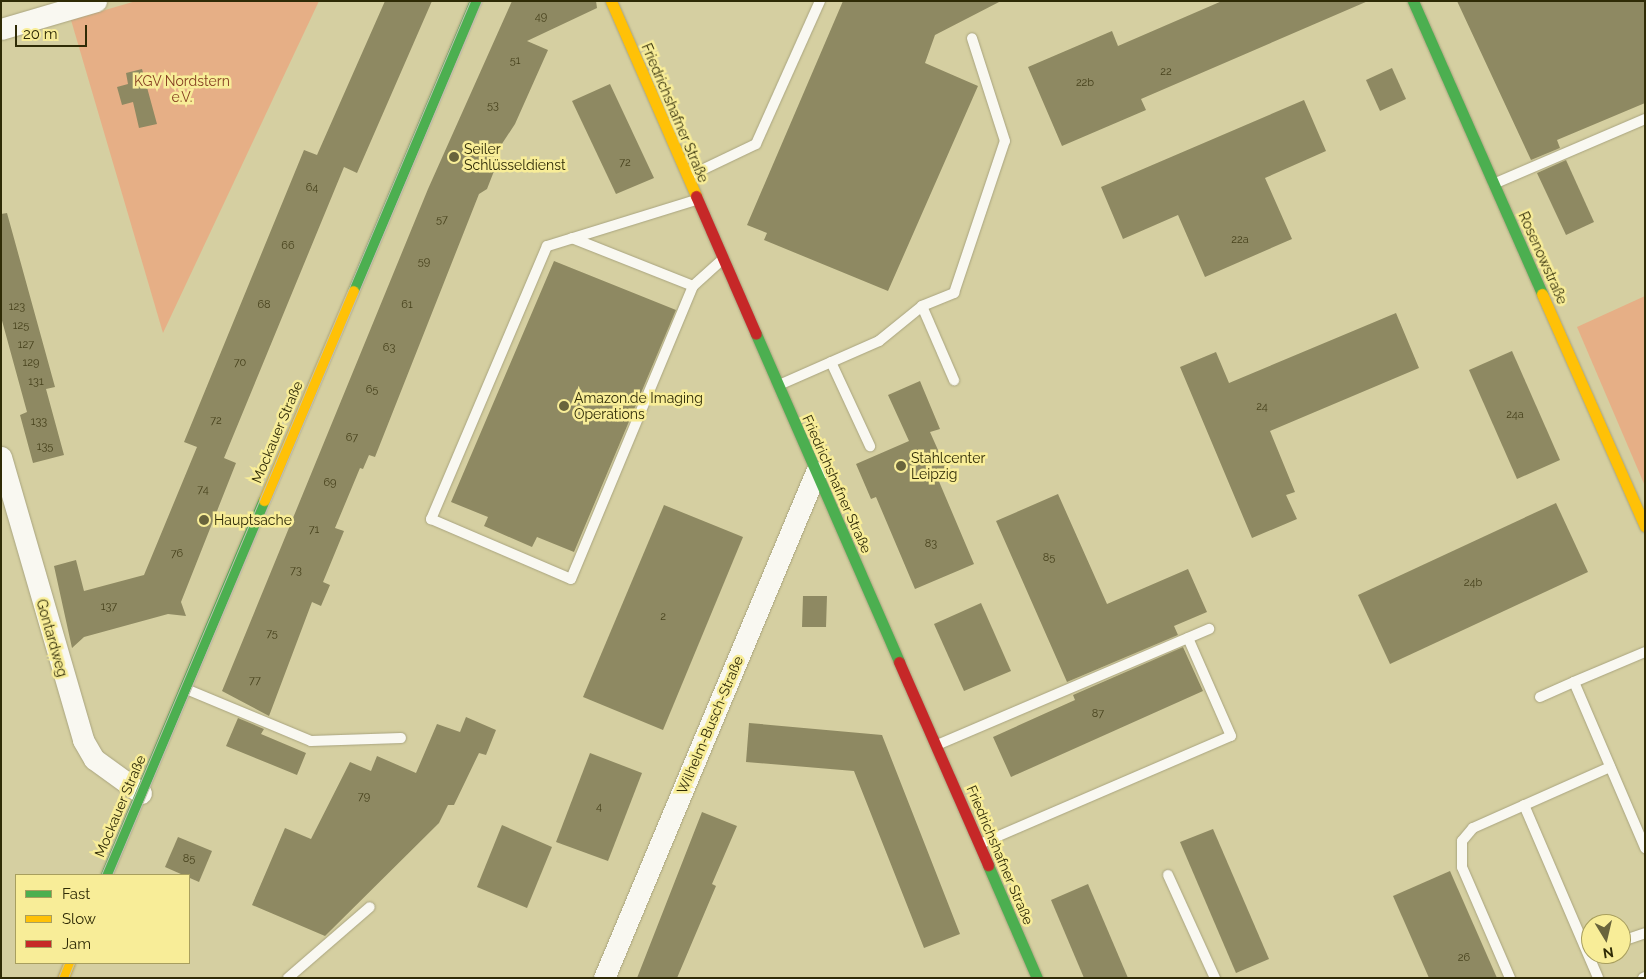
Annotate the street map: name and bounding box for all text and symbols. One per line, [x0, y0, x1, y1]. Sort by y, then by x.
house number: 49 [535, 10, 547, 24]
scale bar [18, 15, 90, 47]
text: 20 m [23, 25, 58, 43]
street label: Friedrichshafner Straße [638, 41, 712, 185]
house number: 51 [510, 54, 520, 68]
house number: 22 [1160, 65, 1172, 79]
park label: KGV Nordstern e.V. [134, 73, 230, 105]
house number: 22b [1076, 76, 1094, 90]
house number: 53 [487, 99, 499, 113]
place label: Seiler Schlüsseldienst [464, 141, 566, 174]
marker: Seiler Schlüsseldienst [448, 151, 460, 163]
house number: 72 [619, 156, 631, 170]
house number: 64 [306, 181, 318, 195]
street label: Rosenowstraße [1515, 209, 1571, 307]
house number: 57 [436, 213, 448, 227]
house number: 22a [1231, 233, 1249, 247]
house number: 66 [281, 239, 295, 253]
house number: 59 [418, 255, 430, 269]
house number: 68 [257, 298, 271, 312]
house number: 61 [401, 298, 413, 312]
house number: 123 [9, 300, 25, 314]
house number: 125 [13, 319, 29, 333]
house number: 127 [18, 338, 34, 352]
house number: 63 [383, 341, 395, 355]
house number: 129 [23, 356, 39, 370]
house number: 70 [234, 356, 246, 370]
house number: 131 [28, 375, 44, 389]
street label: Mockauer Straße [248, 378, 306, 486]
house number: 65 [366, 383, 378, 397]
place label: Amazon.de Imaging Operations [574, 390, 703, 422]
marker: Amazon.de Imaging Operations [558, 400, 570, 412]
house number: 24 [1256, 400, 1268, 414]
house number: 24a [1506, 408, 1524, 422]
street label: Friedrichshafner Straße [799, 412, 875, 556]
house number: 72 [210, 414, 222, 428]
house number: 133 [31, 415, 47, 429]
house number: 67 [346, 431, 358, 445]
house number: 135 [37, 440, 53, 454]
place label: Stahlcenter Leipzig [911, 450, 985, 482]
marker: Stahlcenter Leipzig [895, 460, 907, 472]
house number: 69 [323, 476, 337, 490]
house number: 74 [197, 483, 209, 497]
place label: Hauptsache [214, 512, 292, 528]
marker: Hauptsache [198, 514, 210, 526]
house number: 71 [309, 523, 319, 537]
house number: 83 [925, 537, 937, 551]
house number: 76 [171, 547, 183, 561]
house number: 85 [1043, 551, 1055, 565]
house number: 73 [290, 564, 302, 578]
house number: 24b [1464, 576, 1482, 590]
street label: Gontardweg [33, 597, 71, 679]
house number: 137 [101, 600, 117, 614]
house number: 2 [660, 610, 666, 624]
house number: 75 [266, 627, 278, 641]
street label: Wilhelm-Busch-Straße [673, 654, 747, 796]
house number: 77 [249, 674, 261, 688]
house number: 87 [1092, 707, 1104, 721]
street label: Mockauer Straße [91, 752, 149, 860]
street label: Friedrichshafner Straße [963, 783, 1037, 927]
house number: 79 [358, 790, 370, 804]
house number: 4 [596, 800, 602, 814]
house number: 85 [183, 852, 195, 866]
legend [15, 874, 190, 964]
text: Fast [62, 885, 90, 903]
text: Slow [62, 910, 96, 928]
north arrow [1581, 914, 1631, 964]
text: Jam [62, 935, 91, 953]
text: N [1602, 944, 1615, 962]
house number: 26 [1458, 951, 1470, 965]

